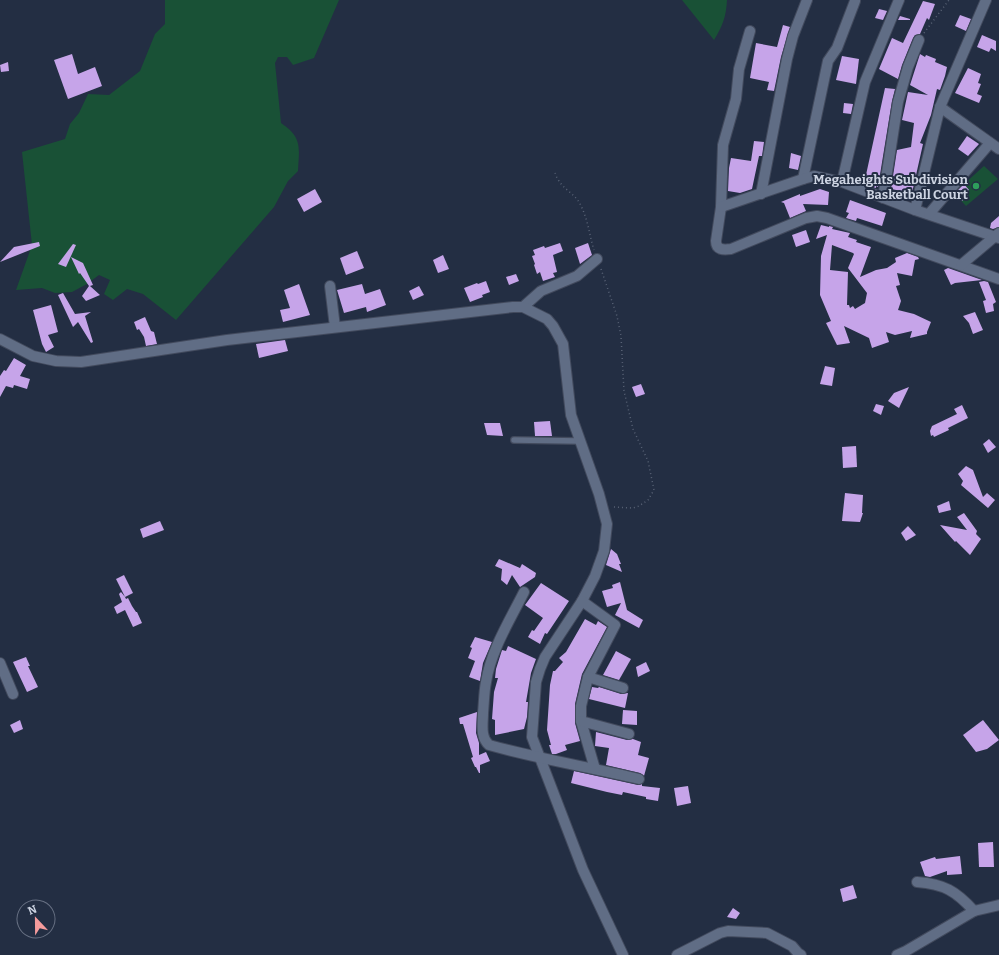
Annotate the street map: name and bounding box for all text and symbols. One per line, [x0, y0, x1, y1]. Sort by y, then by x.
place label: Megaheights Subdivision Basketball Court [813, 172, 969, 202]
marker: Megaheights Subdivision Basketball Court [971, 181, 981, 191]
north arrow [16, 899, 56, 939]
text: N [26, 902, 39, 918]

